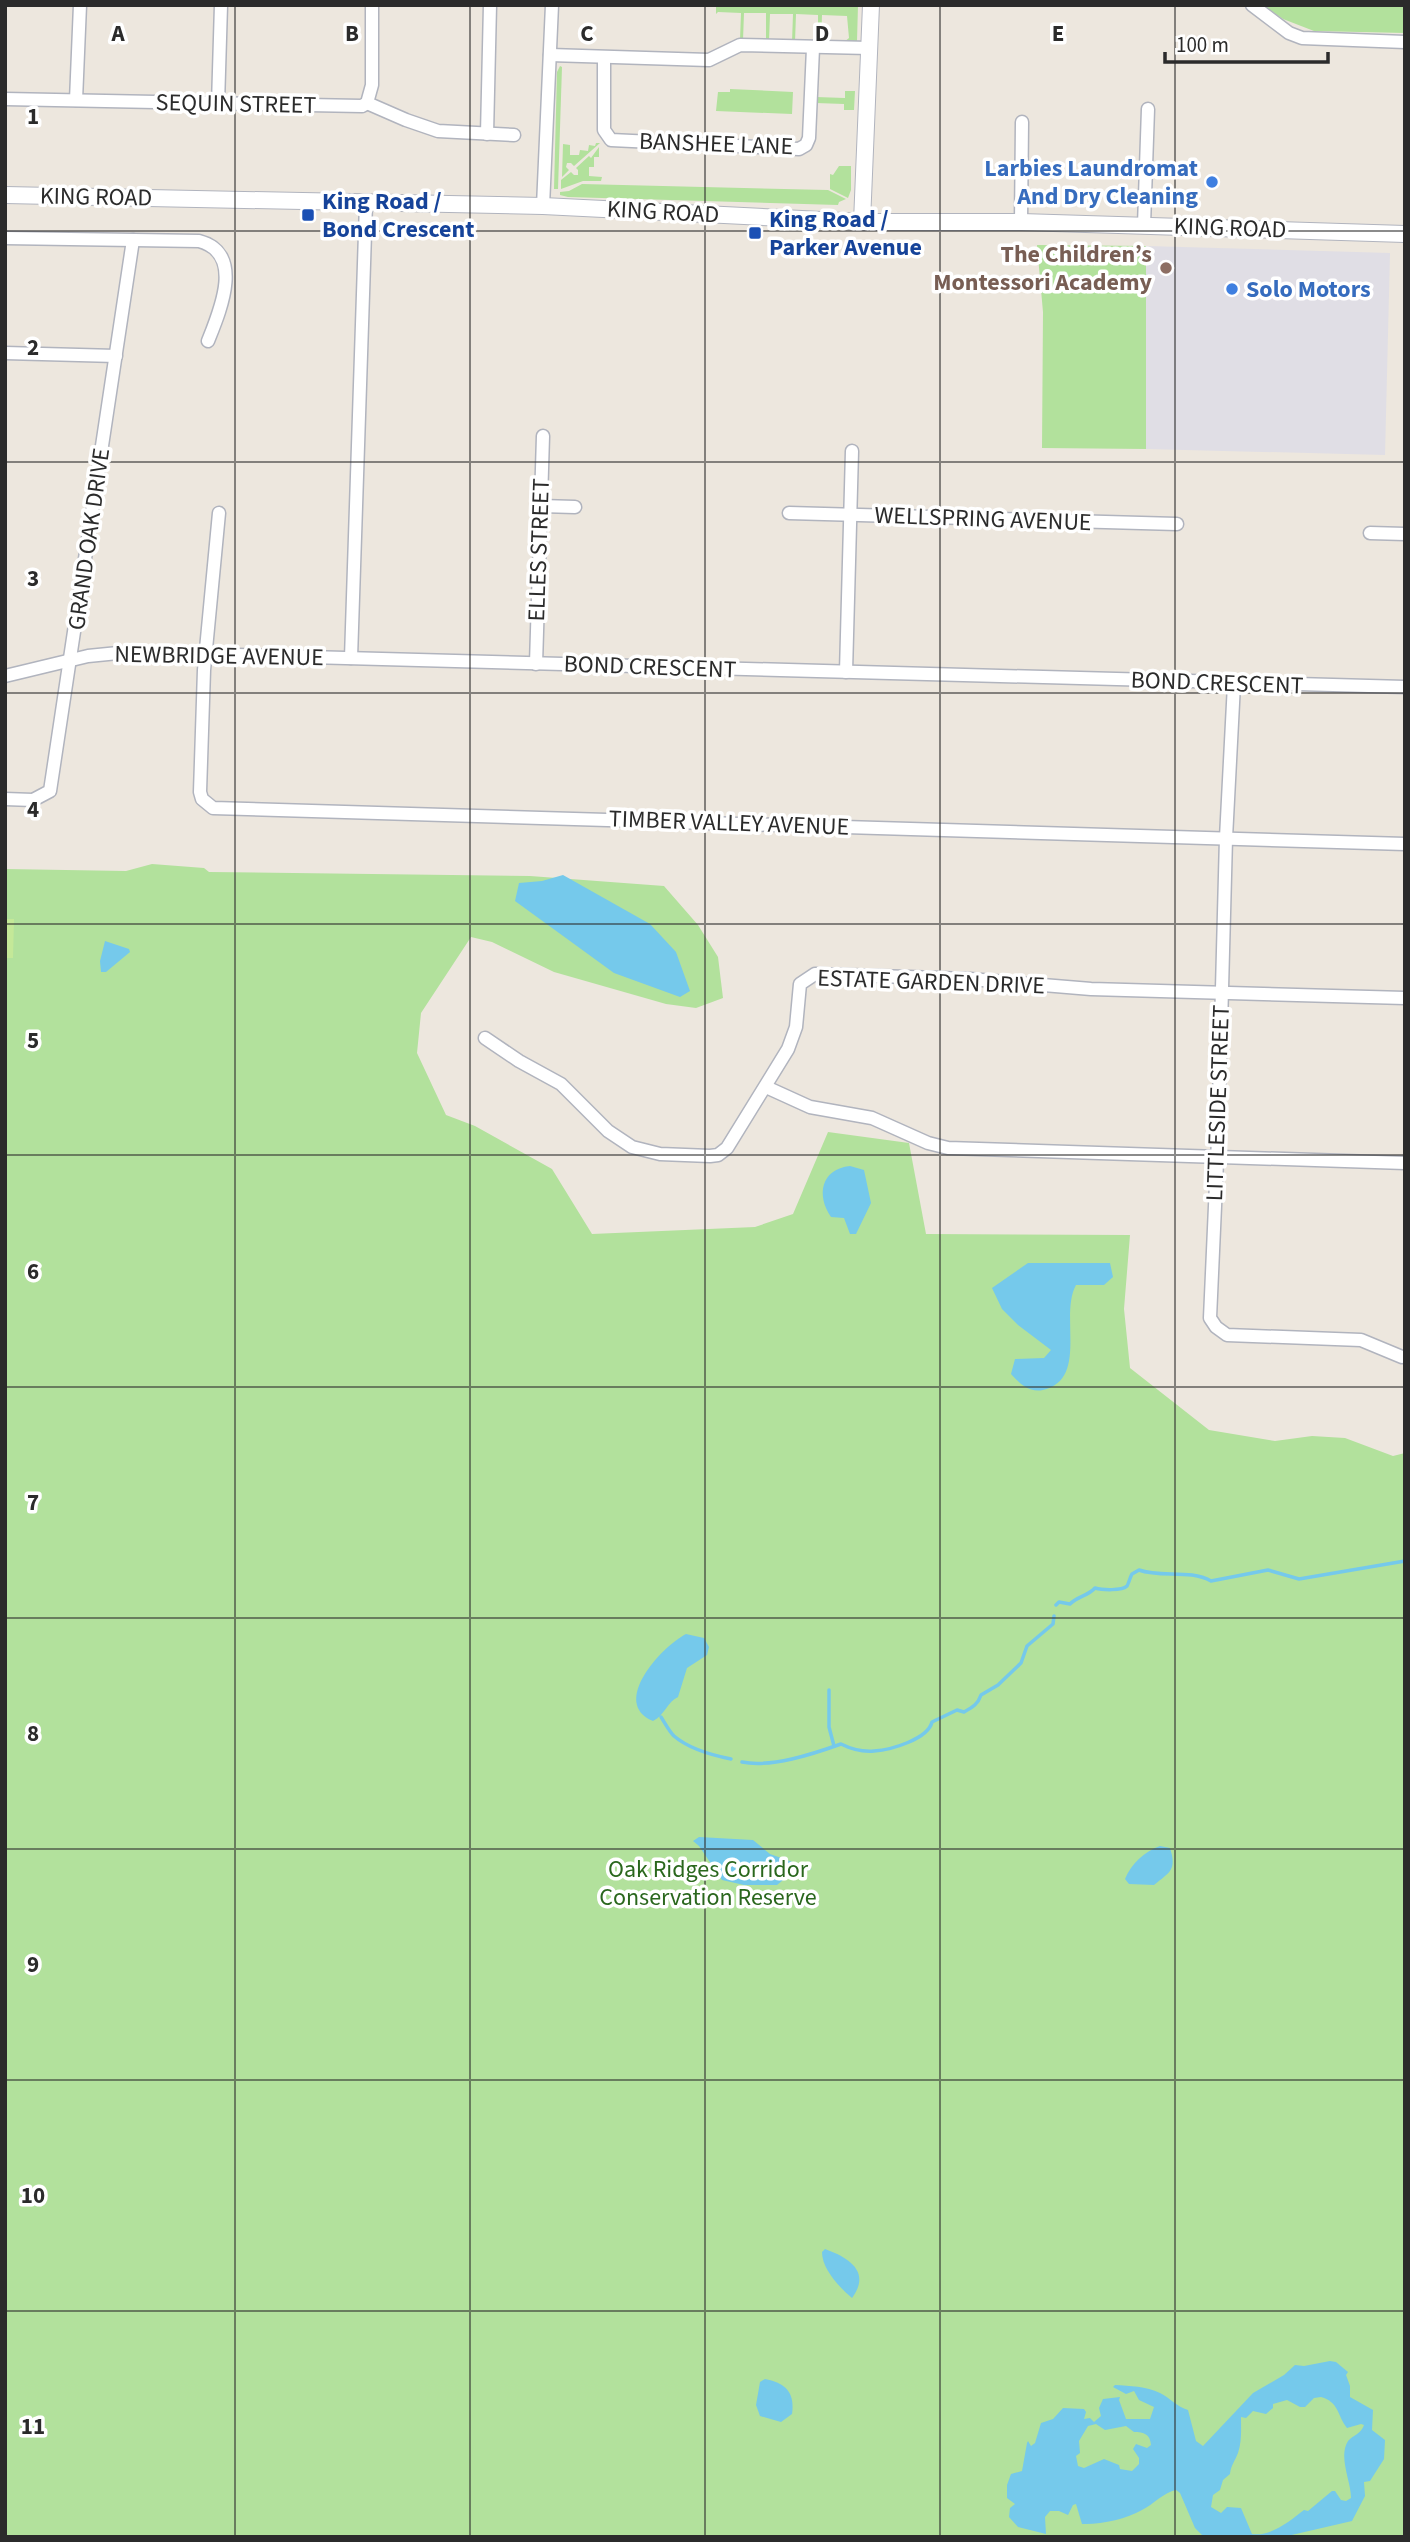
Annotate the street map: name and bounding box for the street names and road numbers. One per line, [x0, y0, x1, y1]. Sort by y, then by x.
street label: SEQUIN STREET [155, 85, 317, 123]
street label: BANSHEE LANE [638, 124, 794, 164]
street label: KING ROAD [39, 179, 153, 215]
street label: KING ROAD [606, 192, 720, 232]
street label: KING ROAD [1173, 209, 1287, 247]
street label: GRAND OAK DRIVE [59, 446, 119, 632]
street label: ELLES STREET [519, 478, 559, 622]
street label: WELLSPRING AVENUE [874, 498, 1092, 540]
street label: NEWBRIDGE AVENUE [114, 637, 324, 675]
street label: BOND CRESCENT [563, 646, 737, 688]
street label: BOND CRESCENT [1130, 662, 1304, 704]
street label: TIMBER VALLEY AVENUE [608, 801, 850, 845]
street label: ESTATE GARDEN DRIVE [817, 961, 1045, 1003]
street label: LITTLESIDE STREET [1197, 1004, 1239, 1202]

